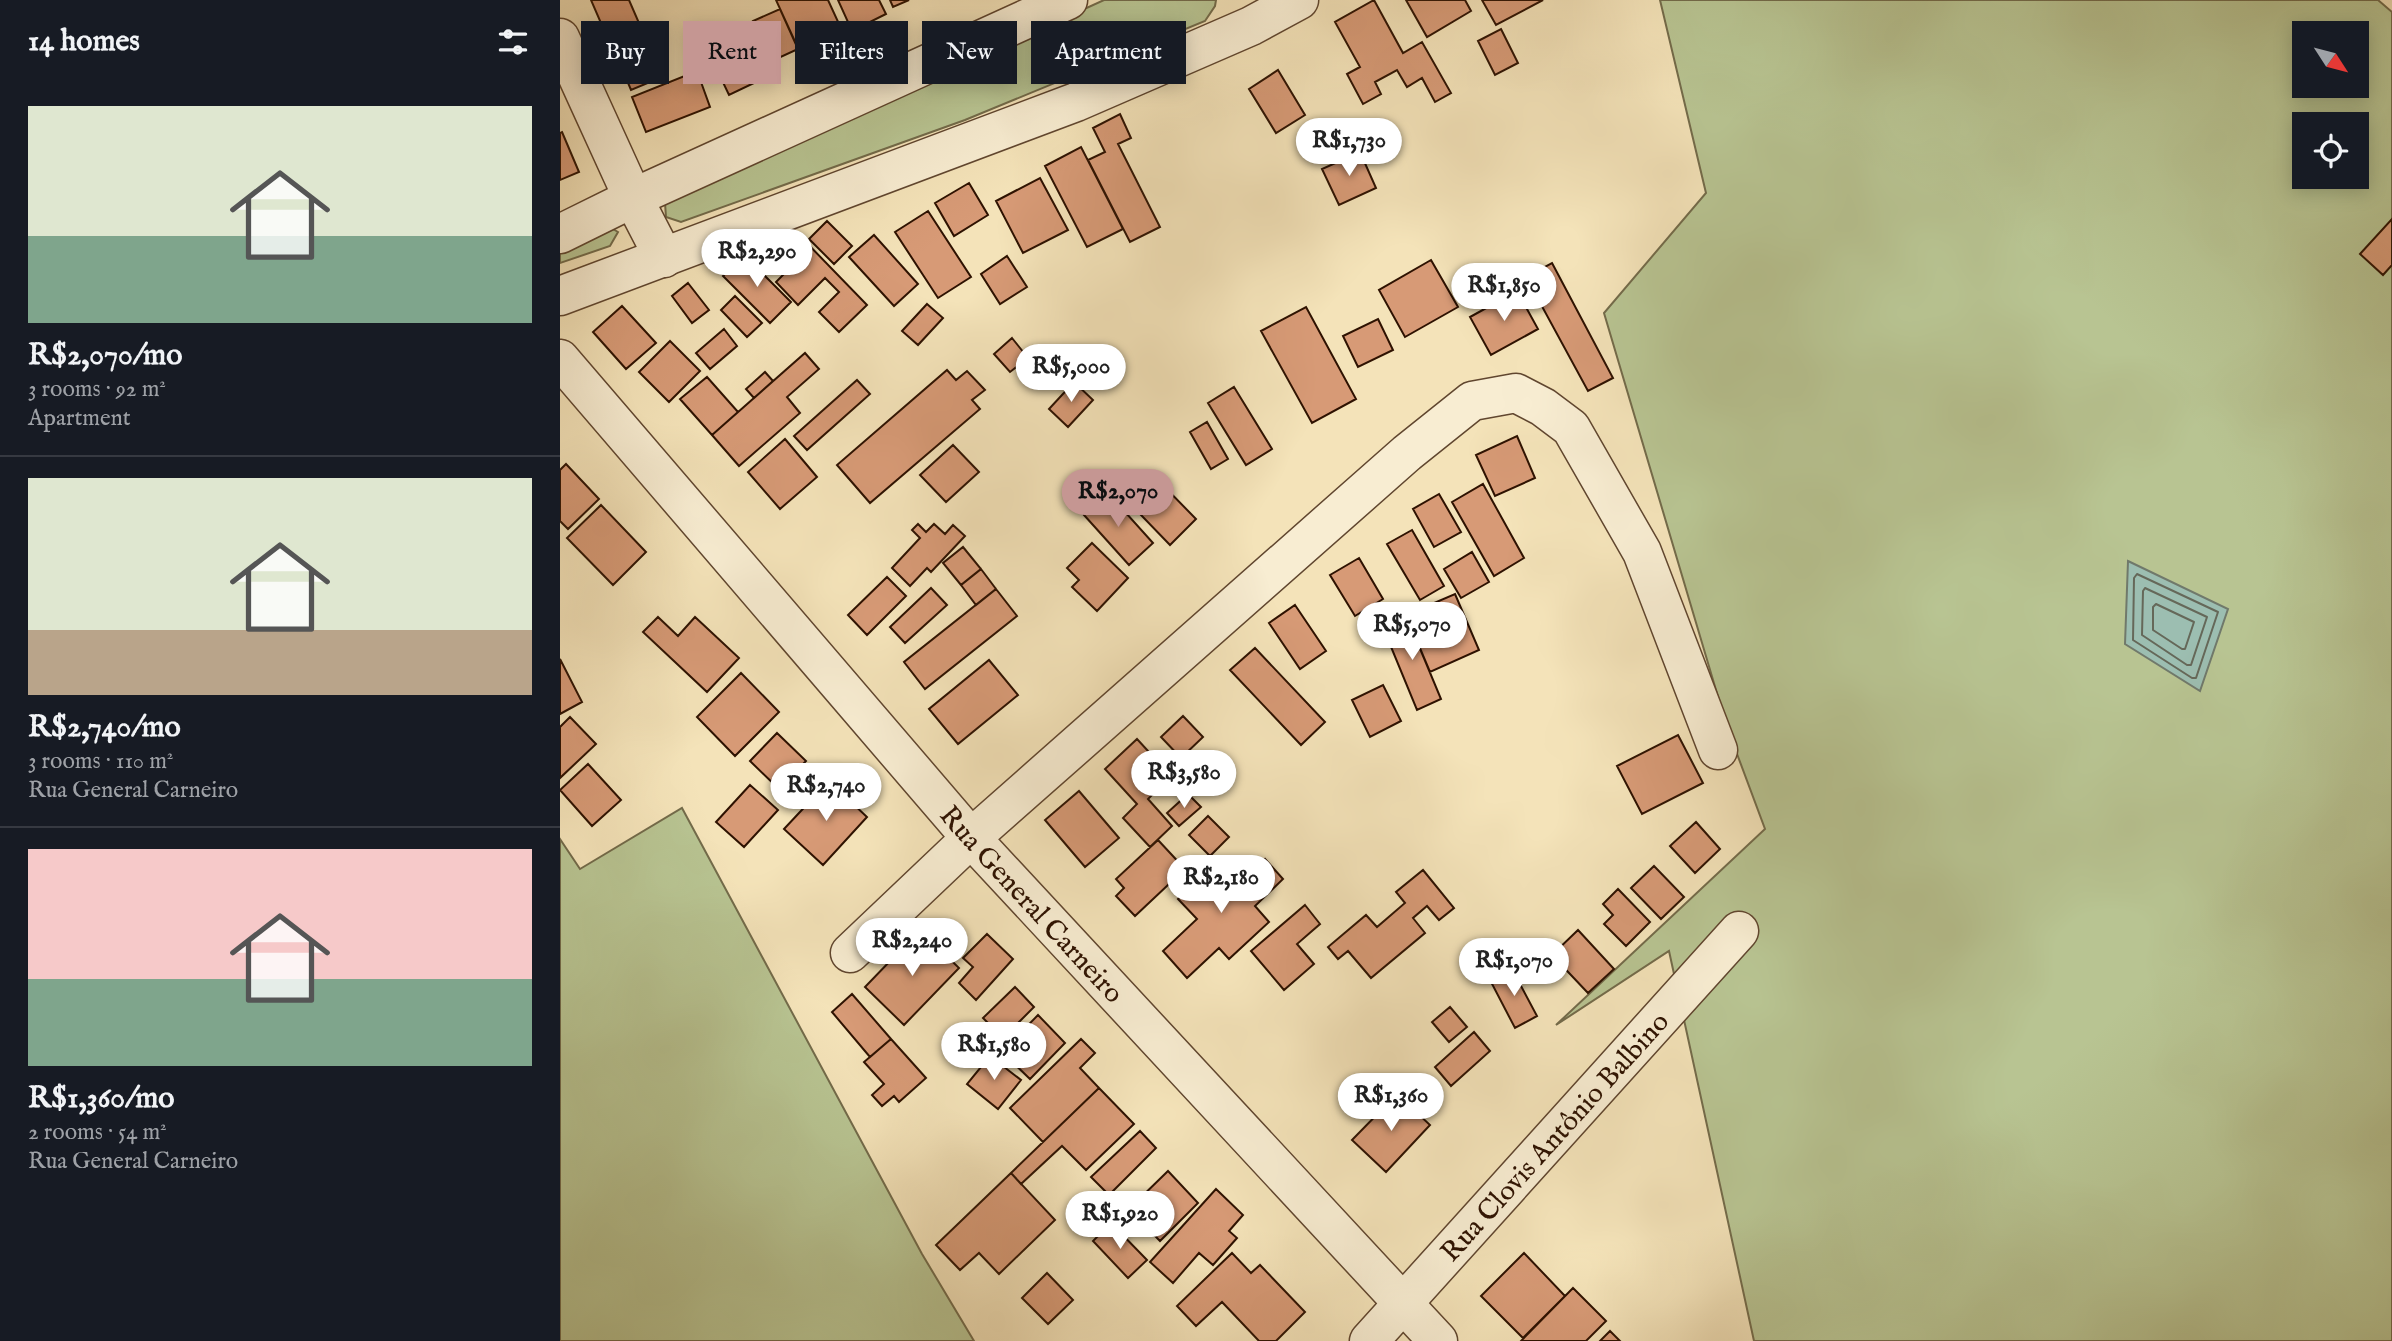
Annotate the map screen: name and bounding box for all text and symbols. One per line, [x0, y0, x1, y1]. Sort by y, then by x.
chip: Buy [581, 21, 669, 84]
chip: Rent [683, 21, 781, 84]
chip: Filters [795, 21, 908, 84]
chip: New [922, 21, 1017, 84]
chip: Apartment [1031, 21, 1186, 84]
north arrow [2292, 21, 2370, 98]
map controls [2292, 21, 2369, 189]
text: 14 homes [28, 23, 140, 61]
icon: filters [494, 23, 532, 61]
button: locate [2292, 112, 2369, 189]
pin: R$1,730 [1284, 118, 1414, 178]
text: R$1,730 [1312, 126, 1386, 155]
icon: home [217, 152, 343, 278]
pin: R$2,290 [692, 230, 822, 289]
text: R$2,290 [717, 237, 797, 266]
pin: R$1,850 [1439, 264, 1569, 323]
text: R$1,850 [1467, 271, 1541, 300]
text: R$2,070/mo [28, 337, 182, 375]
pin: R$5,000 [1006, 344, 1136, 404]
text: R$5,000 [1032, 352, 1110, 381]
text: 3 rooms · 92 m² [28, 375, 166, 404]
text: Apartment [28, 404, 131, 433]
pin: R$2,070 [1053, 470, 1183, 529]
text: R$2,070 [1078, 477, 1158, 506]
icon: home [217, 524, 343, 650]
pin: R$5,070 [1347, 602, 1477, 662]
text: R$5,070 [1373, 610, 1451, 639]
text: R$2,740/mo [28, 709, 181, 747]
text: 3 rooms · 110 m² [28, 747, 173, 776]
pin: R$3,580 [1119, 750, 1249, 810]
text: R$3,580 [1147, 758, 1221, 787]
pin: R$2,740 [761, 764, 891, 823]
text: R$2,740 [786, 771, 866, 800]
text: Rua General Carneiro [28, 776, 238, 805]
street label: Rua General Carneiro [931, 799, 1130, 1011]
pin: R$2,180 [1156, 856, 1286, 915]
text: R$2,180 [1183, 863, 1259, 892]
icon: home [217, 895, 343, 1021]
pin: R$2,240 [847, 918, 977, 978]
text: R$2,240 [872, 926, 952, 955]
pin: R$1,070 [1449, 939, 1579, 998]
text: R$1,070 [1475, 946, 1553, 975]
street label: Rua Clovis Antônio Balbino [1434, 1006, 1678, 1270]
pin: R$1,580 [929, 1023, 1059, 1082]
text: R$1,580 [957, 1030, 1031, 1059]
pin: R$1,360 [1326, 1074, 1456, 1133]
text: R$1,360/mo [28, 1080, 175, 1118]
text: R$1,360 [1354, 1081, 1428, 1110]
text: 2 rooms · 54 m² [28, 1118, 167, 1147]
text: Rua General Carneiro [28, 1147, 238, 1176]
pin: R$1,920 [1055, 1192, 1185, 1251]
text: R$1,920 [1082, 1199, 1158, 1228]

